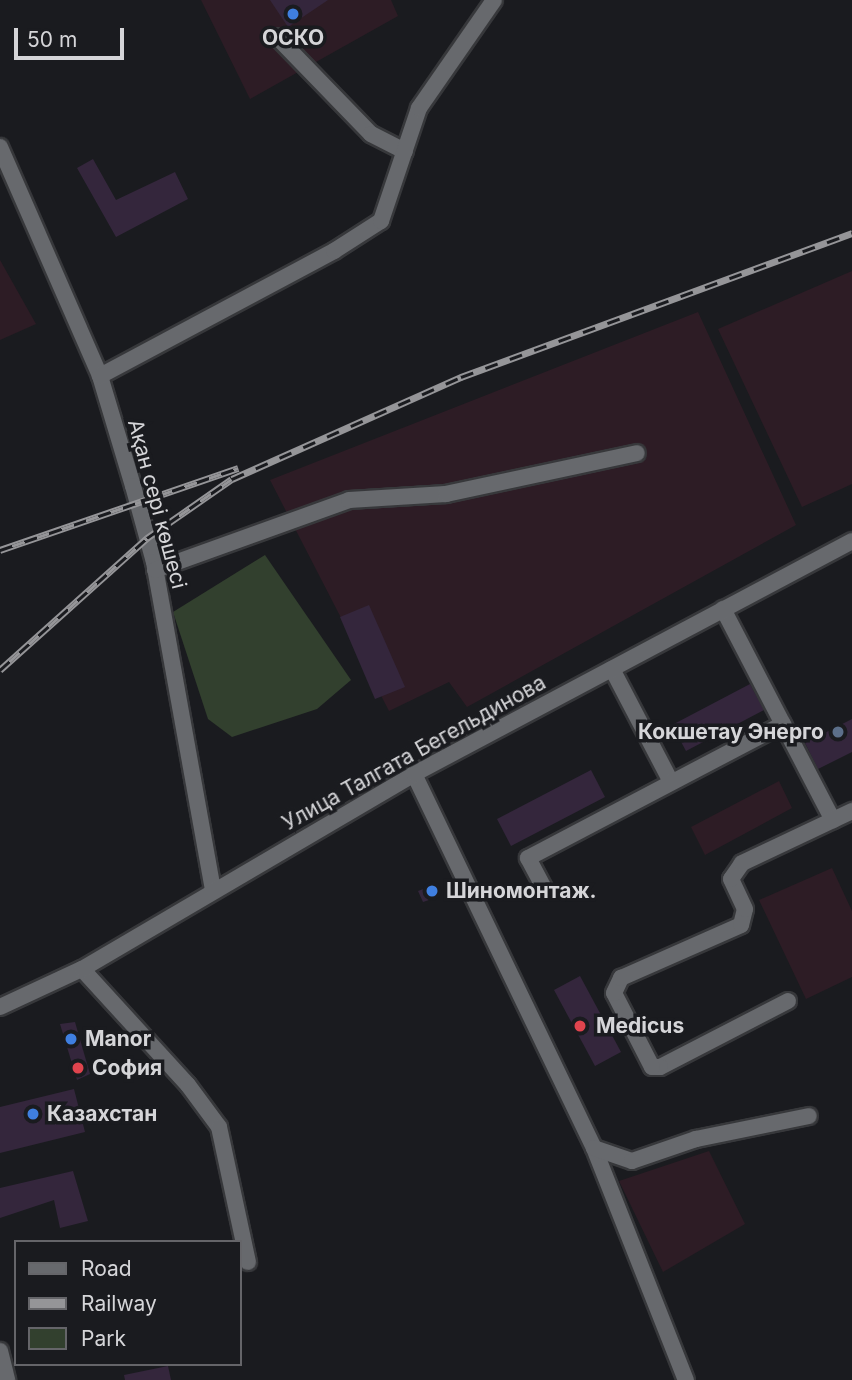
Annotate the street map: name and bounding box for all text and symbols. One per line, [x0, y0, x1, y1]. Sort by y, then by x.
marker: ОСКО [285, 6, 301, 22]
scale bar [18, 14, 128, 58]
place label: ОСКО [262, 25, 324, 51]
text: 50 m [27, 27, 77, 52]
street label: Ақан сері көшесі [122, 416, 192, 592]
street label: Улица Талгата Бегельдинова [278, 670, 550, 836]
place label: Кокшетау Энерго [638, 719, 824, 745]
marker: Кокшетау Энерго [830, 724, 846, 740]
place label: Шиномонтаж. [446, 878, 597, 904]
marker: Шиномонтаж. [424, 883, 440, 899]
place label: Medicus [596, 1013, 684, 1039]
marker: Medicus [570, 1016, 590, 1036]
place label: Manor [85, 1026, 151, 1052]
marker: Manor [63, 1031, 79, 1047]
place label: София [92, 1055, 162, 1081]
marker: София [70, 1060, 86, 1076]
place label: Казахстан [47, 1101, 157, 1127]
marker: Казахстан [25, 1106, 41, 1122]
legend [14, 1240, 242, 1366]
text: Road [81, 1256, 132, 1281]
text: Railway [81, 1291, 157, 1316]
text: Park [81, 1326, 126, 1351]

